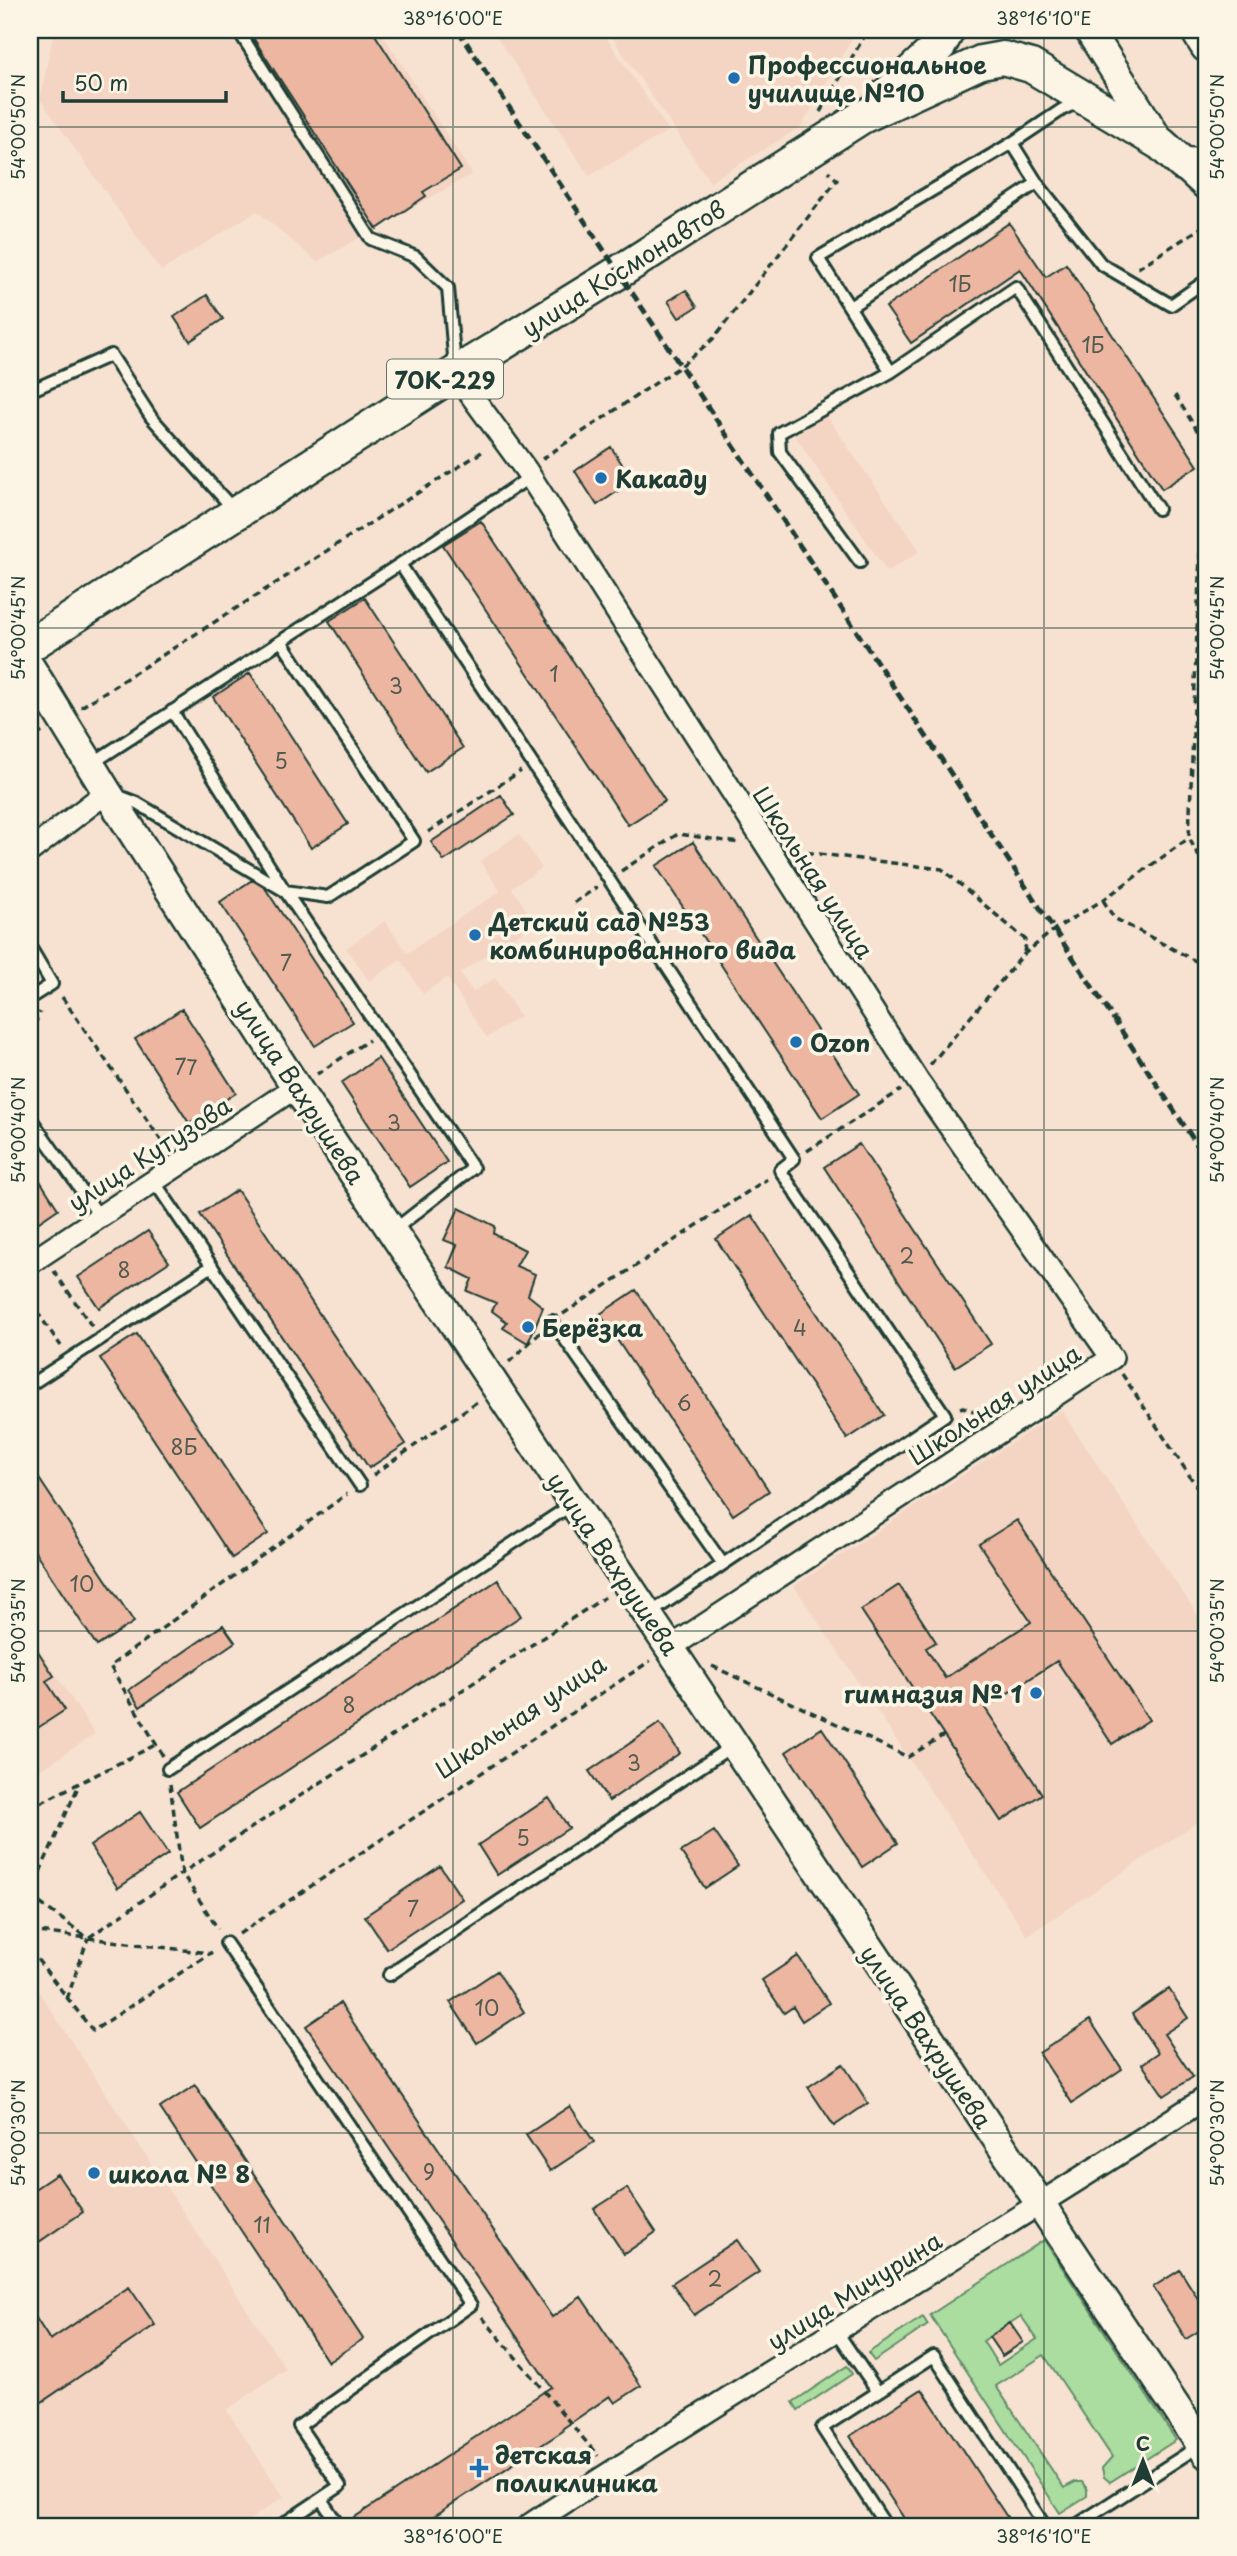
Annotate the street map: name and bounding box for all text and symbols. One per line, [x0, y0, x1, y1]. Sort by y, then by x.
text: 38°16'00"E [403, 4, 503, 31]
text: 38°16'10"E [996, 4, 1092, 31]
place label: Профессиональное училище №10 [748, 46, 987, 110]
scale bar [63, 60, 226, 104]
text: 50 m [74, 66, 128, 98]
marker: Профессиональное училище №10 [726, 70, 742, 86]
text: 54°00'50"N [4, 74, 31, 180]
text: 54°00'50"N [1203, 74, 1230, 180]
street label: улица Космонавтов [514, 191, 732, 345]
house number: 1Б [948, 267, 972, 299]
house number: 1Б [1081, 328, 1105, 360]
road number: 70К-229 [387, 360, 503, 398]
place label: Какаду [615, 460, 707, 496]
marker: Какаду [593, 470, 609, 486]
text: 54°00'45"N [4, 575, 31, 681]
text: 54°00'45"N [1203, 575, 1230, 681]
house number: 1 [549, 657, 559, 689]
house number: 3 [389, 669, 403, 701]
house number: 5 [274, 744, 288, 776]
street label: Школьная улица [745, 779, 883, 965]
place label: Детский сад №53 комбинированного вида [488, 903, 796, 967]
marker: Детский сад №53 комбинированного вида [467, 927, 483, 943]
house number: 7 [280, 946, 292, 978]
street label: улица Вахрушева [227, 991, 375, 1191]
place label: Ozon [810, 1024, 870, 1060]
marker: Ozon [788, 1034, 804, 1050]
house number: 77 [174, 1050, 198, 1082]
text: 54°00'40"N [4, 1076, 31, 1184]
text: 54°00'40"N [1203, 1076, 1230, 1184]
street label: улица Кутузова [60, 1087, 238, 1219]
house number: 3 [387, 1106, 401, 1138]
house number: 2 [900, 1239, 914, 1271]
house number: 8 [117, 1253, 131, 1285]
place label: Берёзка [542, 1309, 644, 1345]
house number: 4 [793, 1311, 807, 1343]
marker: Берёзка [520, 1319, 536, 1335]
street label: Школьная улица [901, 1335, 1087, 1473]
house number: 6 [677, 1386, 691, 1418]
house number: 8Б [171, 1430, 197, 1462]
street label: улица Вахрушева [539, 1464, 689, 1662]
house number: 10 [70, 1567, 94, 1599]
text: 54°00'35"N [4, 1578, 31, 1684]
text: 54°00'35"N [1203, 1578, 1230, 1684]
street label: Школьная улица [427, 1645, 613, 1787]
place label: гимназия № 1 [844, 1675, 1022, 1711]
marker: гимназия № 1 [1028, 1685, 1044, 1701]
house number: 8 [342, 1688, 356, 1720]
house number: 3 [627, 1746, 641, 1778]
house number: 5 [516, 1821, 530, 1853]
house number: 7 [407, 1892, 419, 1924]
street label: улица Вахрушева [852, 1937, 1002, 2135]
house number: 10 [475, 1991, 499, 2023]
text: 54°00'30"N [4, 2079, 31, 2187]
text: 54°00'30"N [1203, 2079, 1230, 2187]
place label: школа № 8 [108, 2155, 250, 2191]
house number: 9 [423, 2155, 435, 2187]
marker: школа № 8 [86, 2165, 102, 2181]
house number: 11 [253, 2208, 271, 2240]
street label: улица Мичурина [760, 2222, 948, 2358]
house number: 2 [708, 2262, 722, 2294]
north arrow [1108, 2426, 1178, 2496]
text: С [1136, 2429, 1150, 2457]
place label: детская поликлиника [495, 2436, 658, 2500]
marker: детская поликлиника [469, 2458, 489, 2478]
text: 38°16'00"E [403, 2522, 503, 2549]
text: 38°16'10"E [996, 2522, 1092, 2549]

